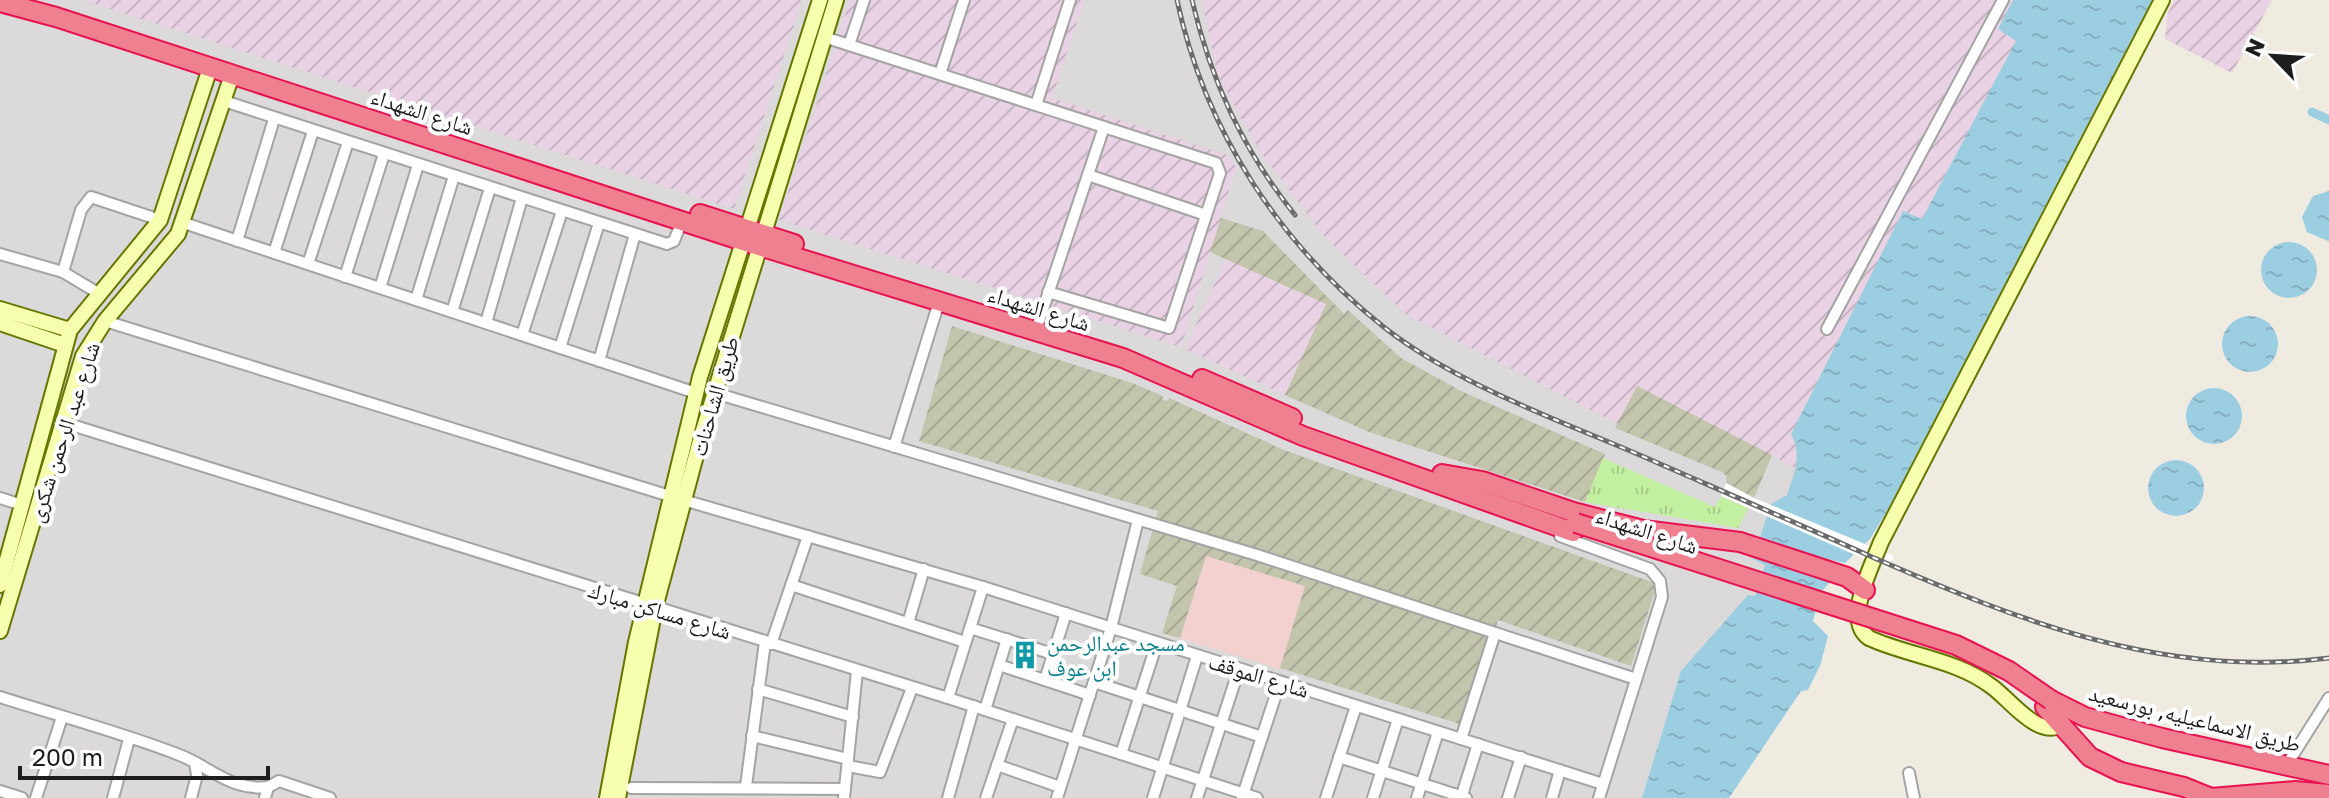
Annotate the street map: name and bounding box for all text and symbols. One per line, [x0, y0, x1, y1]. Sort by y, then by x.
north arrow [2233, 16, 2313, 96]
text: N [2239, 34, 2270, 61]
street label: شارع الشهداء [367, 82, 476, 141]
street label: شارع الشهداء [984, 280, 1093, 337]
street label: طريق الشاحنات [684, 333, 745, 459]
street label: شارع عبد الرحمن شكرى [21, 338, 106, 526]
street label: شارع الشهداء [1592, 501, 1701, 560]
street label: شارع مساكن مبارك [585, 575, 735, 645]
place label: مسجد عبدالرحمن ابن عوف [1047, 629, 1185, 682]
building icon: مسجد عبدالرحمن ابن عوف [1010, 640, 1040, 670]
street label: شارع الموقف [1205, 647, 1313, 704]
street label: طريق الاسماعيليه, بورسعيد [2086, 679, 2304, 758]
scale bar [20, 730, 268, 780]
text: 200 m [32, 742, 103, 771]

